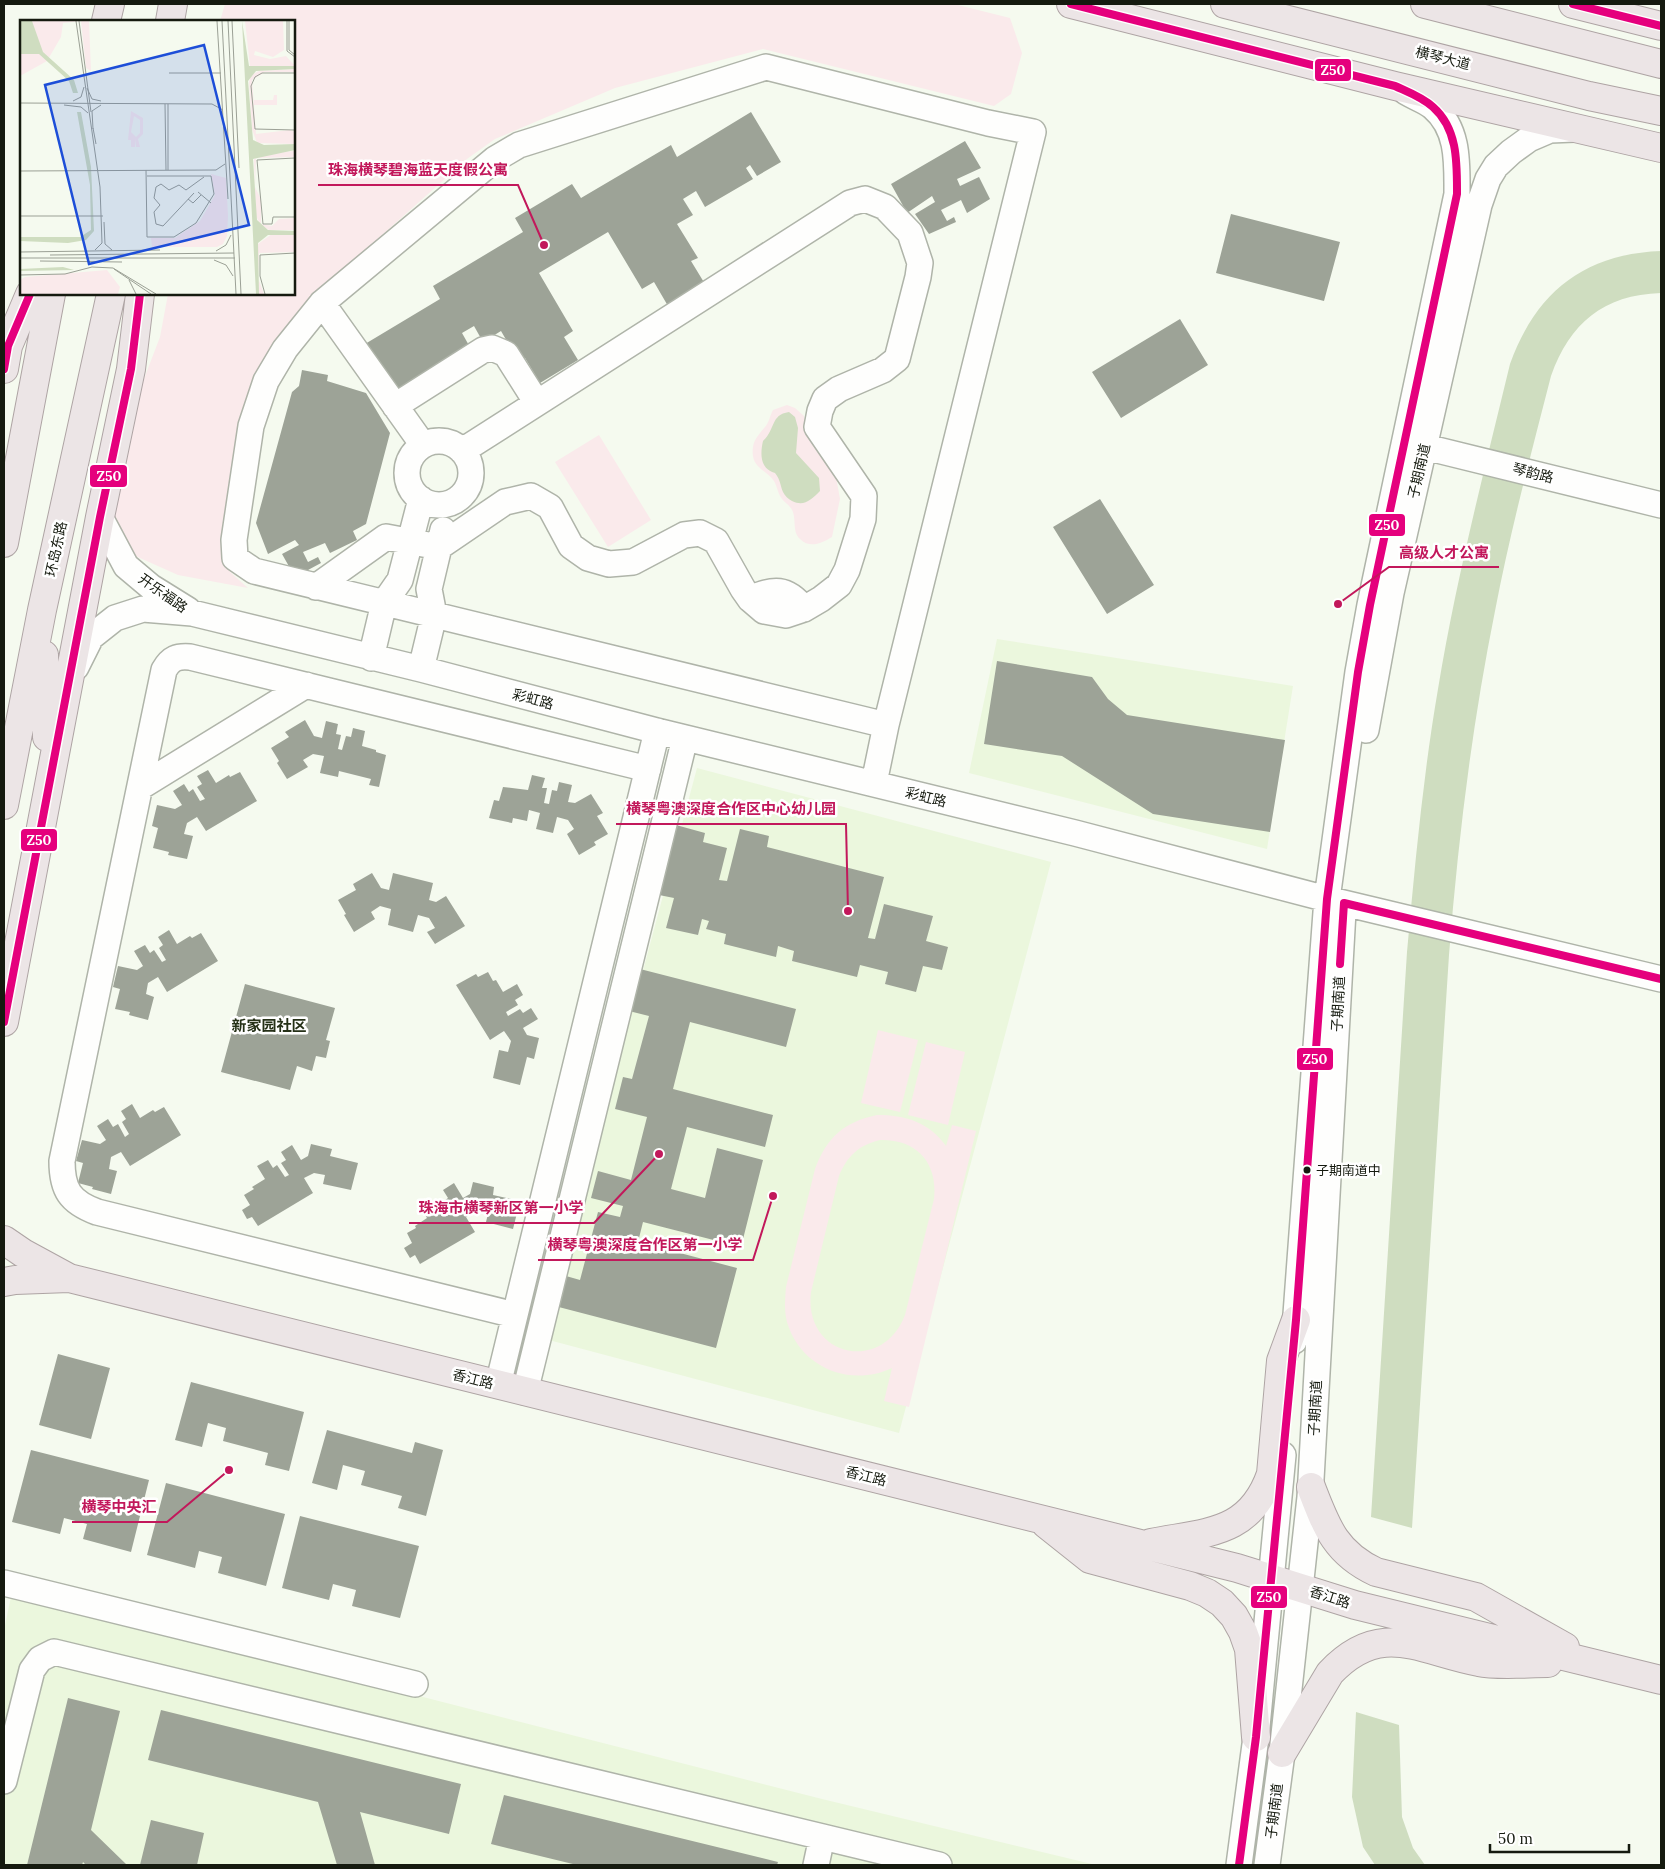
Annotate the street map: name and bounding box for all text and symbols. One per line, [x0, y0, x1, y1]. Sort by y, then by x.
inset map [20, 20, 295, 295]
street label: 横琴大道 [1414, 42, 1472, 74]
line badge: Z50 [1314, 58, 1352, 82]
text: Z50 [1321, 61, 1346, 79]
callout: 珠海横琴碧海蓝天度假公寓 [318, 155, 518, 185]
text: 珠海横琴碧海蓝天度假公寓 [328, 160, 508, 179]
street label: 子期南道 [1404, 442, 1434, 500]
street label: 琴韵路 [1510, 459, 1556, 487]
line badge: Z50 [89, 464, 128, 488]
text: Z50 [97, 467, 122, 485]
line badge: Z50 [1368, 513, 1406, 537]
text: Z50 [1375, 516, 1400, 534]
street label: 环岛东路 [41, 520, 71, 578]
callout: 高级人才公寓 [1389, 537, 1499, 567]
text: 高级人才公寓 [1399, 543, 1489, 562]
street label: 开乐福路 [135, 570, 191, 616]
street label: 彩虹路 [510, 685, 556, 713]
street label: 彩虹路 [903, 783, 949, 811]
callout: 横琴粤澳深度合作区中心幼儿园 [616, 794, 846, 824]
text: 横琴粤澳深度合作区中心幼儿园 [626, 799, 836, 818]
line badge: Z50 [20, 828, 58, 852]
text: Z50 [27, 831, 52, 849]
street label: 子期南道 [1328, 976, 1348, 1032]
district label: 新家园社区 [231, 1016, 307, 1035]
line badge: Z50 [1296, 1047, 1334, 1071]
text: Z50 [1303, 1050, 1328, 1068]
place label: 子期南道中 [1316, 1162, 1381, 1179]
marker: 子期南道中 [1302, 1165, 1312, 1175]
callout: 珠海市横琴新区第一小学 [409, 1193, 594, 1223]
text: 珠海市横琴新区第一小学 [418, 1198, 584, 1217]
callout: 横琴粤澳深度合作区第一小学 [538, 1230, 753, 1260]
text: 横琴粤澳深度合作区第一小学 [547, 1235, 743, 1254]
street label: 香江路 [450, 1365, 496, 1393]
street label: 子期南道 [1305, 1380, 1325, 1436]
street label: 香江路 [843, 1462, 889, 1490]
callout: 横琴中央汇 [72, 1492, 167, 1522]
text: 横琴中央汇 [81, 1497, 157, 1516]
street label: 香江路 [1307, 1582, 1353, 1612]
line badge: Z50 [1250, 1585, 1288, 1609]
text: Z50 [1257, 1588, 1282, 1606]
street label: 子期南道 [1262, 1782, 1286, 1840]
scale bar [1490, 1822, 1629, 1854]
text: 50 m [1498, 1829, 1533, 1848]

